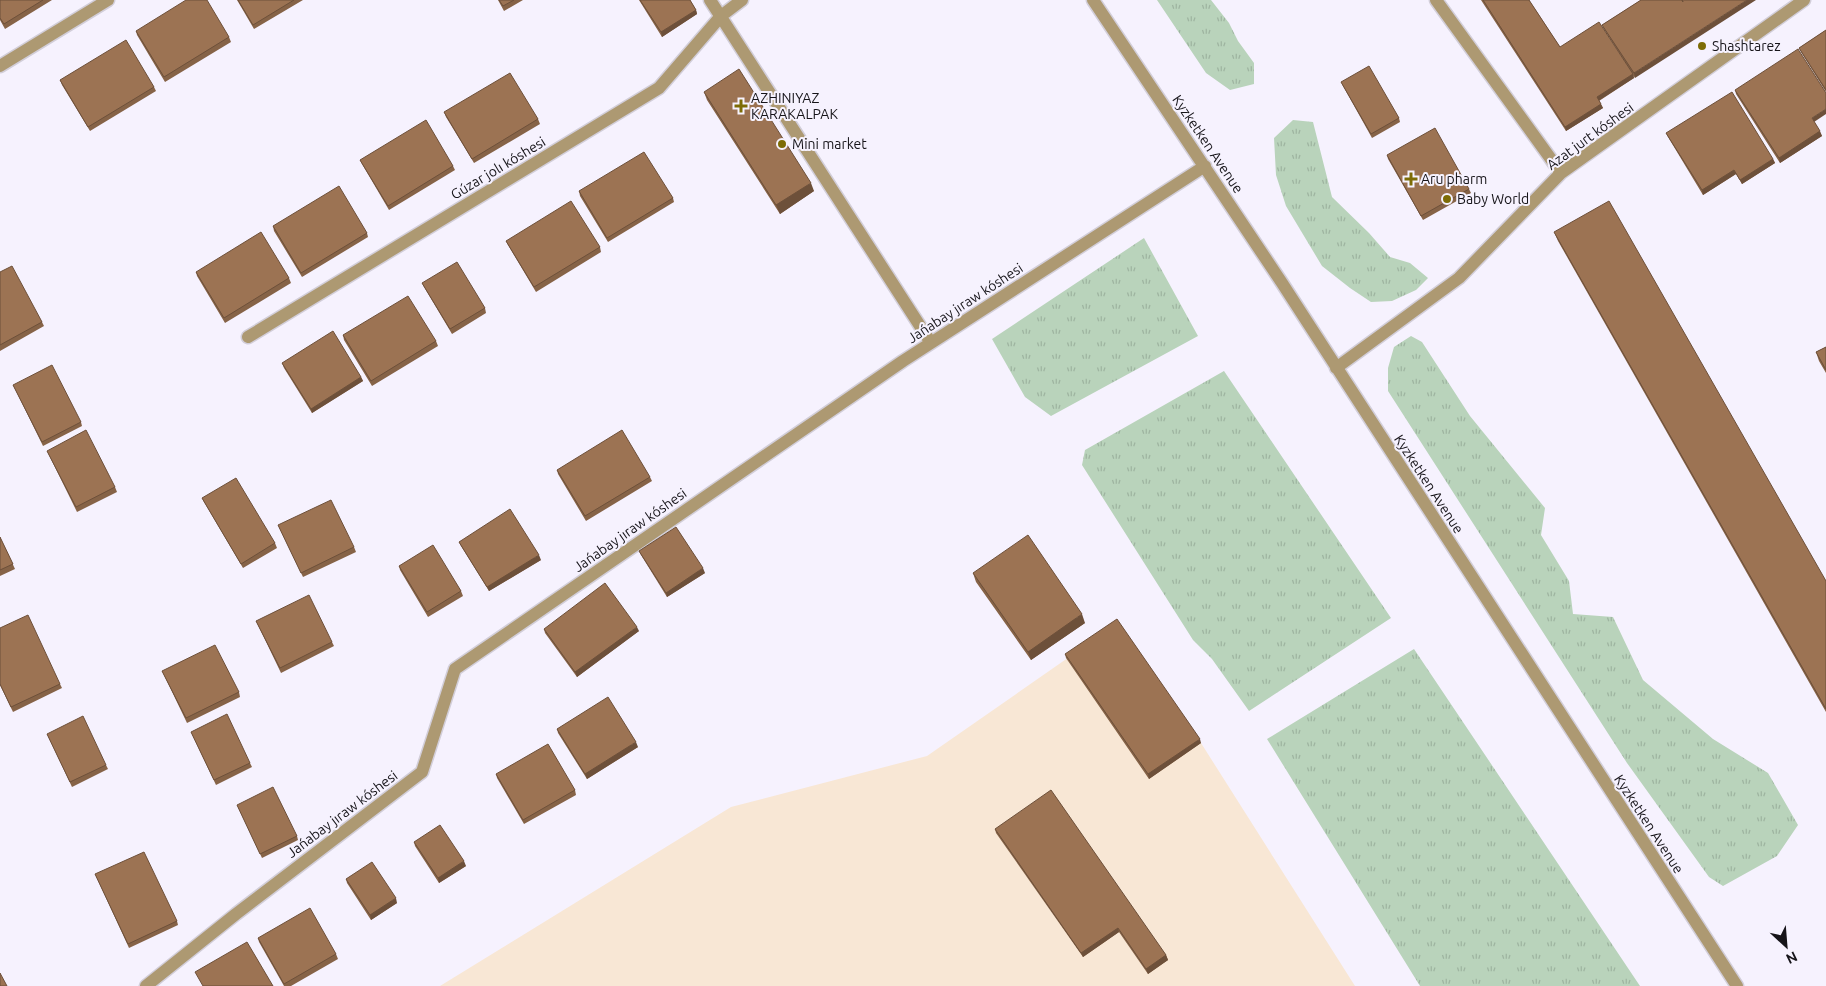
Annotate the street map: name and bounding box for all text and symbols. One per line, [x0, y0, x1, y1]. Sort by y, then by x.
place label: Shashtarez [1712, 38, 1781, 54]
marker: Shashtarez [1696, 40, 1708, 52]
place label: AZHINIYAZ KARAKALPAK [751, 90, 838, 122]
street label: Kyzketken Avenue [1169, 92, 1247, 196]
street label: Azat jurt kóshesi [1544, 99, 1636, 173]
marker: AZHINIYAZ KARAKALPAK [735, 100, 747, 112]
street label: Gúzar jolı kóshesi [448, 133, 548, 203]
place label: Mini market [792, 136, 867, 152]
marker: Mini market [776, 138, 788, 150]
place label: Aru pharm [1421, 171, 1487, 187]
marker: Aru pharm [1405, 173, 1417, 185]
place label: Baby World [1457, 191, 1529, 207]
marker: Baby World [1441, 193, 1453, 205]
street label: Jańabay jıraw kóshesi [904, 260, 1026, 346]
street label: Kyzketken Avenue [1391, 432, 1467, 536]
street label: Jańabay jıraw kóshesi [570, 485, 690, 575]
street label: Jańabay jıraw kóshesi [284, 767, 400, 861]
street label: Kyzketken Avenue [1611, 772, 1687, 876]
north arrow [1761, 921, 1811, 971]
text: N [1783, 948, 1800, 967]

